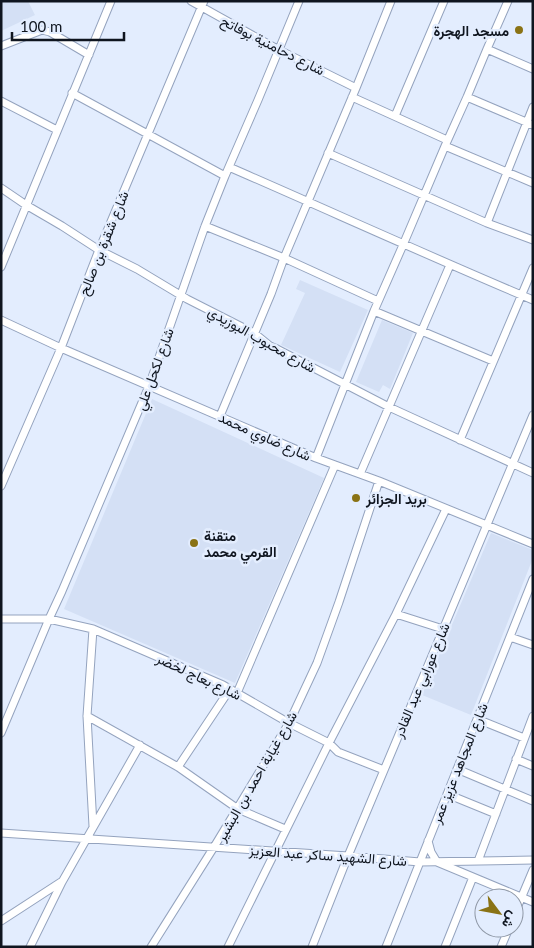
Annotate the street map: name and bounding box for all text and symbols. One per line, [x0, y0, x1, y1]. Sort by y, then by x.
scale bar [12, 10, 125, 42]
street label: شارع دحامنية بوفاتح [217, 12, 328, 81]
text: 100 m [20, 17, 62, 35]
place label: مسجد الهجرة [433, 22, 509, 40]
marker: مسجد الهجرة [513, 24, 525, 36]
street label: شارع شقرة بن صالح [74, 188, 134, 299]
street label: شارع محبوب البوزيدي [203, 302, 319, 379]
street label: شارع لكحل علي [131, 326, 181, 414]
street label: شارع ضاوي محمد [215, 408, 314, 468]
place label: بريد الجزائر [365, 490, 427, 508]
marker: بريد الجزائر [350, 492, 362, 504]
place label: متقنة القرمي محمد [204, 527, 277, 564]
marker: متقنة القرمي محمد [188, 537, 200, 549]
street label: شارع عورابي عبد القادر [389, 620, 457, 742]
street label: شارع بعاج لخضر [152, 649, 244, 706]
street label: شارع المجاهد عزيز عمر [427, 700, 494, 828]
street label: شارع غيابة احمد بن البشير [211, 708, 303, 846]
street label: شارع الشهيد ساكر عبد العزيز [247, 841, 407, 872]
north arrow [474, 888, 524, 938]
text: ش [498, 908, 522, 932]

